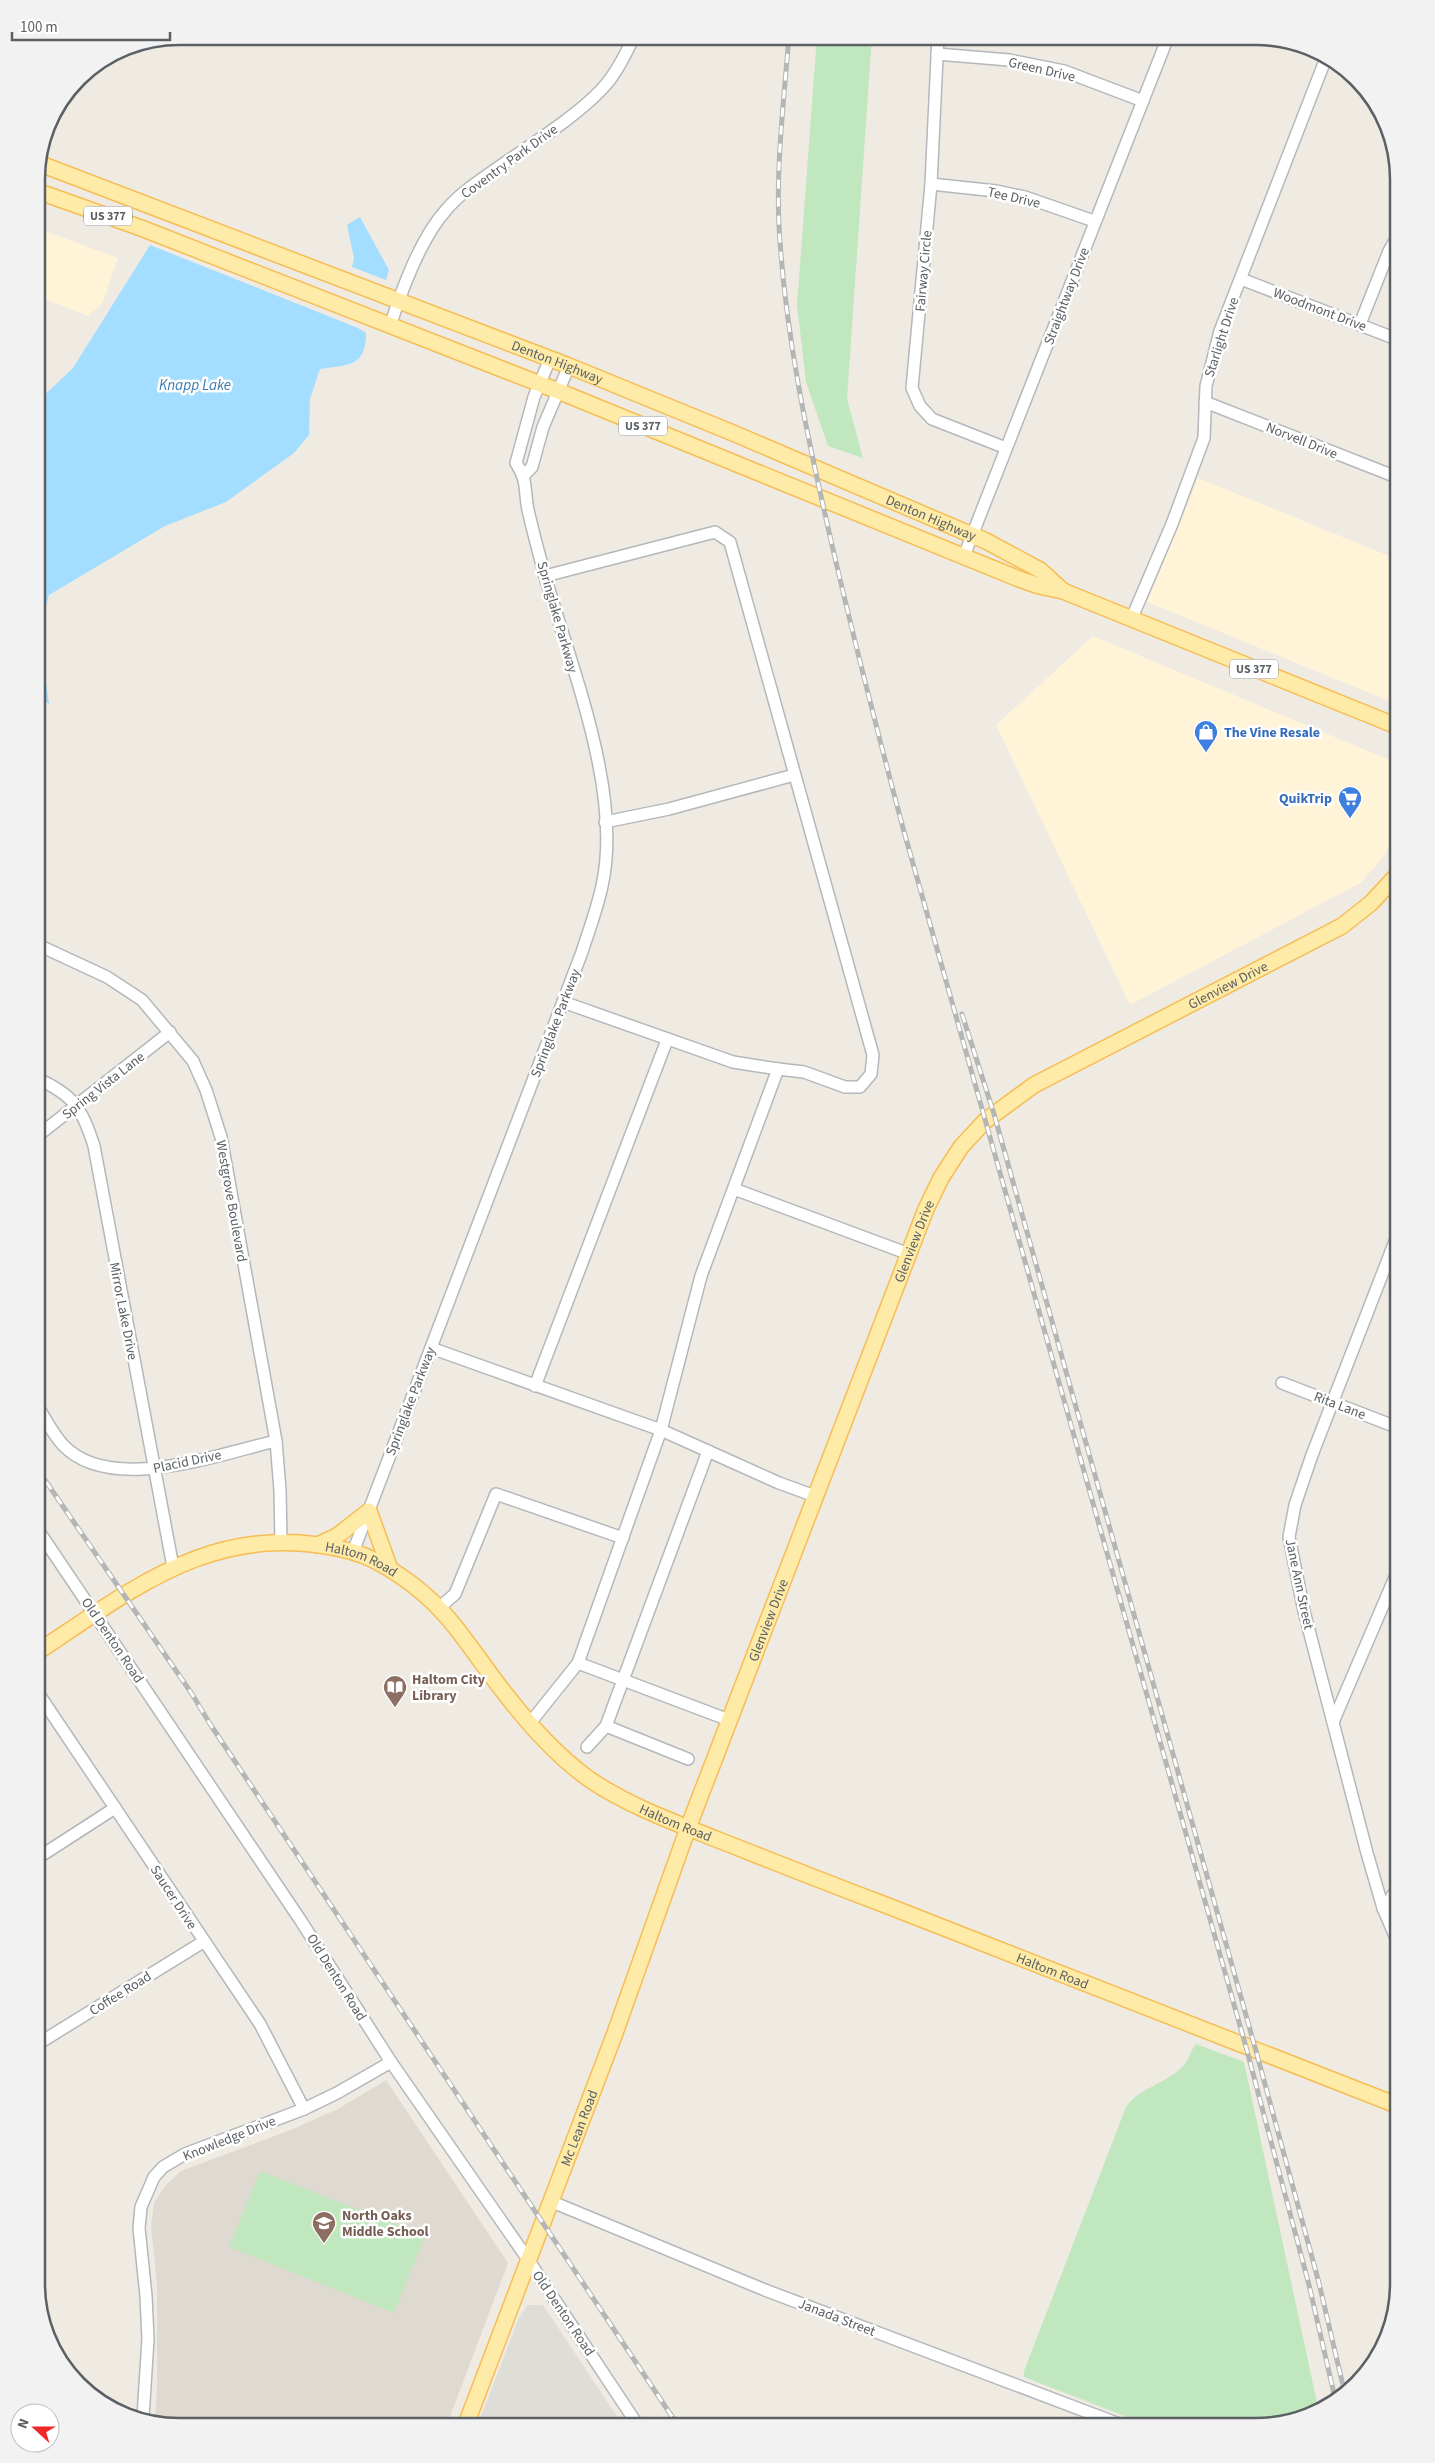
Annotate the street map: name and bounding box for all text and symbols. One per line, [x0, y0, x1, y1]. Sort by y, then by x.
scale bar [12, 10, 170, 42]
text: 100 m [20, 17, 58, 38]
street label: Green Drive [1006, 53, 1077, 87]
street label: Coventry Park Drive [457, 120, 562, 204]
street label: Tee Drive [985, 182, 1042, 214]
road number: US 377 [84, 207, 132, 226]
street label: Fairway Circle [910, 230, 938, 313]
street label: Straightway Drive [1039, 245, 1095, 348]
street label: Woodmont Drive [1270, 283, 1369, 337]
street label: Starlight Drive [1200, 295, 1244, 380]
street label: Denton Highway [508, 336, 606, 390]
water label: Knapp Lake [159, 375, 231, 396]
road number: US 377 [619, 416, 667, 436]
street label: Norvell Drive [1263, 417, 1340, 464]
street label: Denton Highway [882, 490, 979, 547]
street label: Springlake Parkway [532, 559, 583, 676]
road number: US 377 [1230, 660, 1278, 679]
shop icon: The Vine Resale [1193, 719, 1219, 753]
place label: The Vine Resale [1224, 723, 1320, 743]
supermarket icon: QuikTrip [1337, 785, 1363, 819]
place label: QuikTrip [1279, 789, 1332, 809]
street label: Glenview Drive [1185, 957, 1272, 1015]
street label: Springlake Parkway [526, 966, 586, 1081]
street label: Spring Vista Lane [58, 1047, 149, 1124]
street label: Westgrove Boulevard [210, 1139, 252, 1264]
street label: Glenview Drive [890, 1197, 940, 1286]
street label: Mirror Lake Drive [104, 1261, 142, 1362]
street label: Springlake Parkway [381, 1344, 441, 1459]
street label: Rita Lane [1311, 1387, 1369, 1425]
street label: Placid Drive [151, 1445, 223, 1479]
street label: Haltom Road [324, 1537, 401, 1582]
street label: Jane Ann Street [1280, 1537, 1318, 1632]
street label: Glenview Drive [744, 1576, 794, 1665]
street label: Old Denton Road [76, 1594, 148, 1687]
place label: Haltom City Library [412, 1670, 486, 1706]
library icon: Haltom City Library [382, 1674, 408, 1708]
street label: Haltom Road [636, 1800, 714, 1847]
street label: Saucer Drive [145, 1861, 202, 1934]
street label: Old Denton Road [301, 1930, 371, 2025]
street label: Haltom Road [1013, 1948, 1091, 1995]
street label: Coffee Road [85, 1967, 156, 2021]
street label: Mc Lean Road [556, 2087, 603, 2169]
street label: Knowledge Drive [180, 2111, 279, 2167]
place label: North Oaks Middle School [342, 2206, 429, 2242]
school or university icon: North Oaks Middle School [311, 2210, 337, 2244]
street label: Old Denton Road [527, 2267, 599, 2360]
street label: Janada Street [795, 2294, 878, 2342]
north arrow [10, 2403, 60, 2453]
text: N [13, 2416, 35, 2432]

